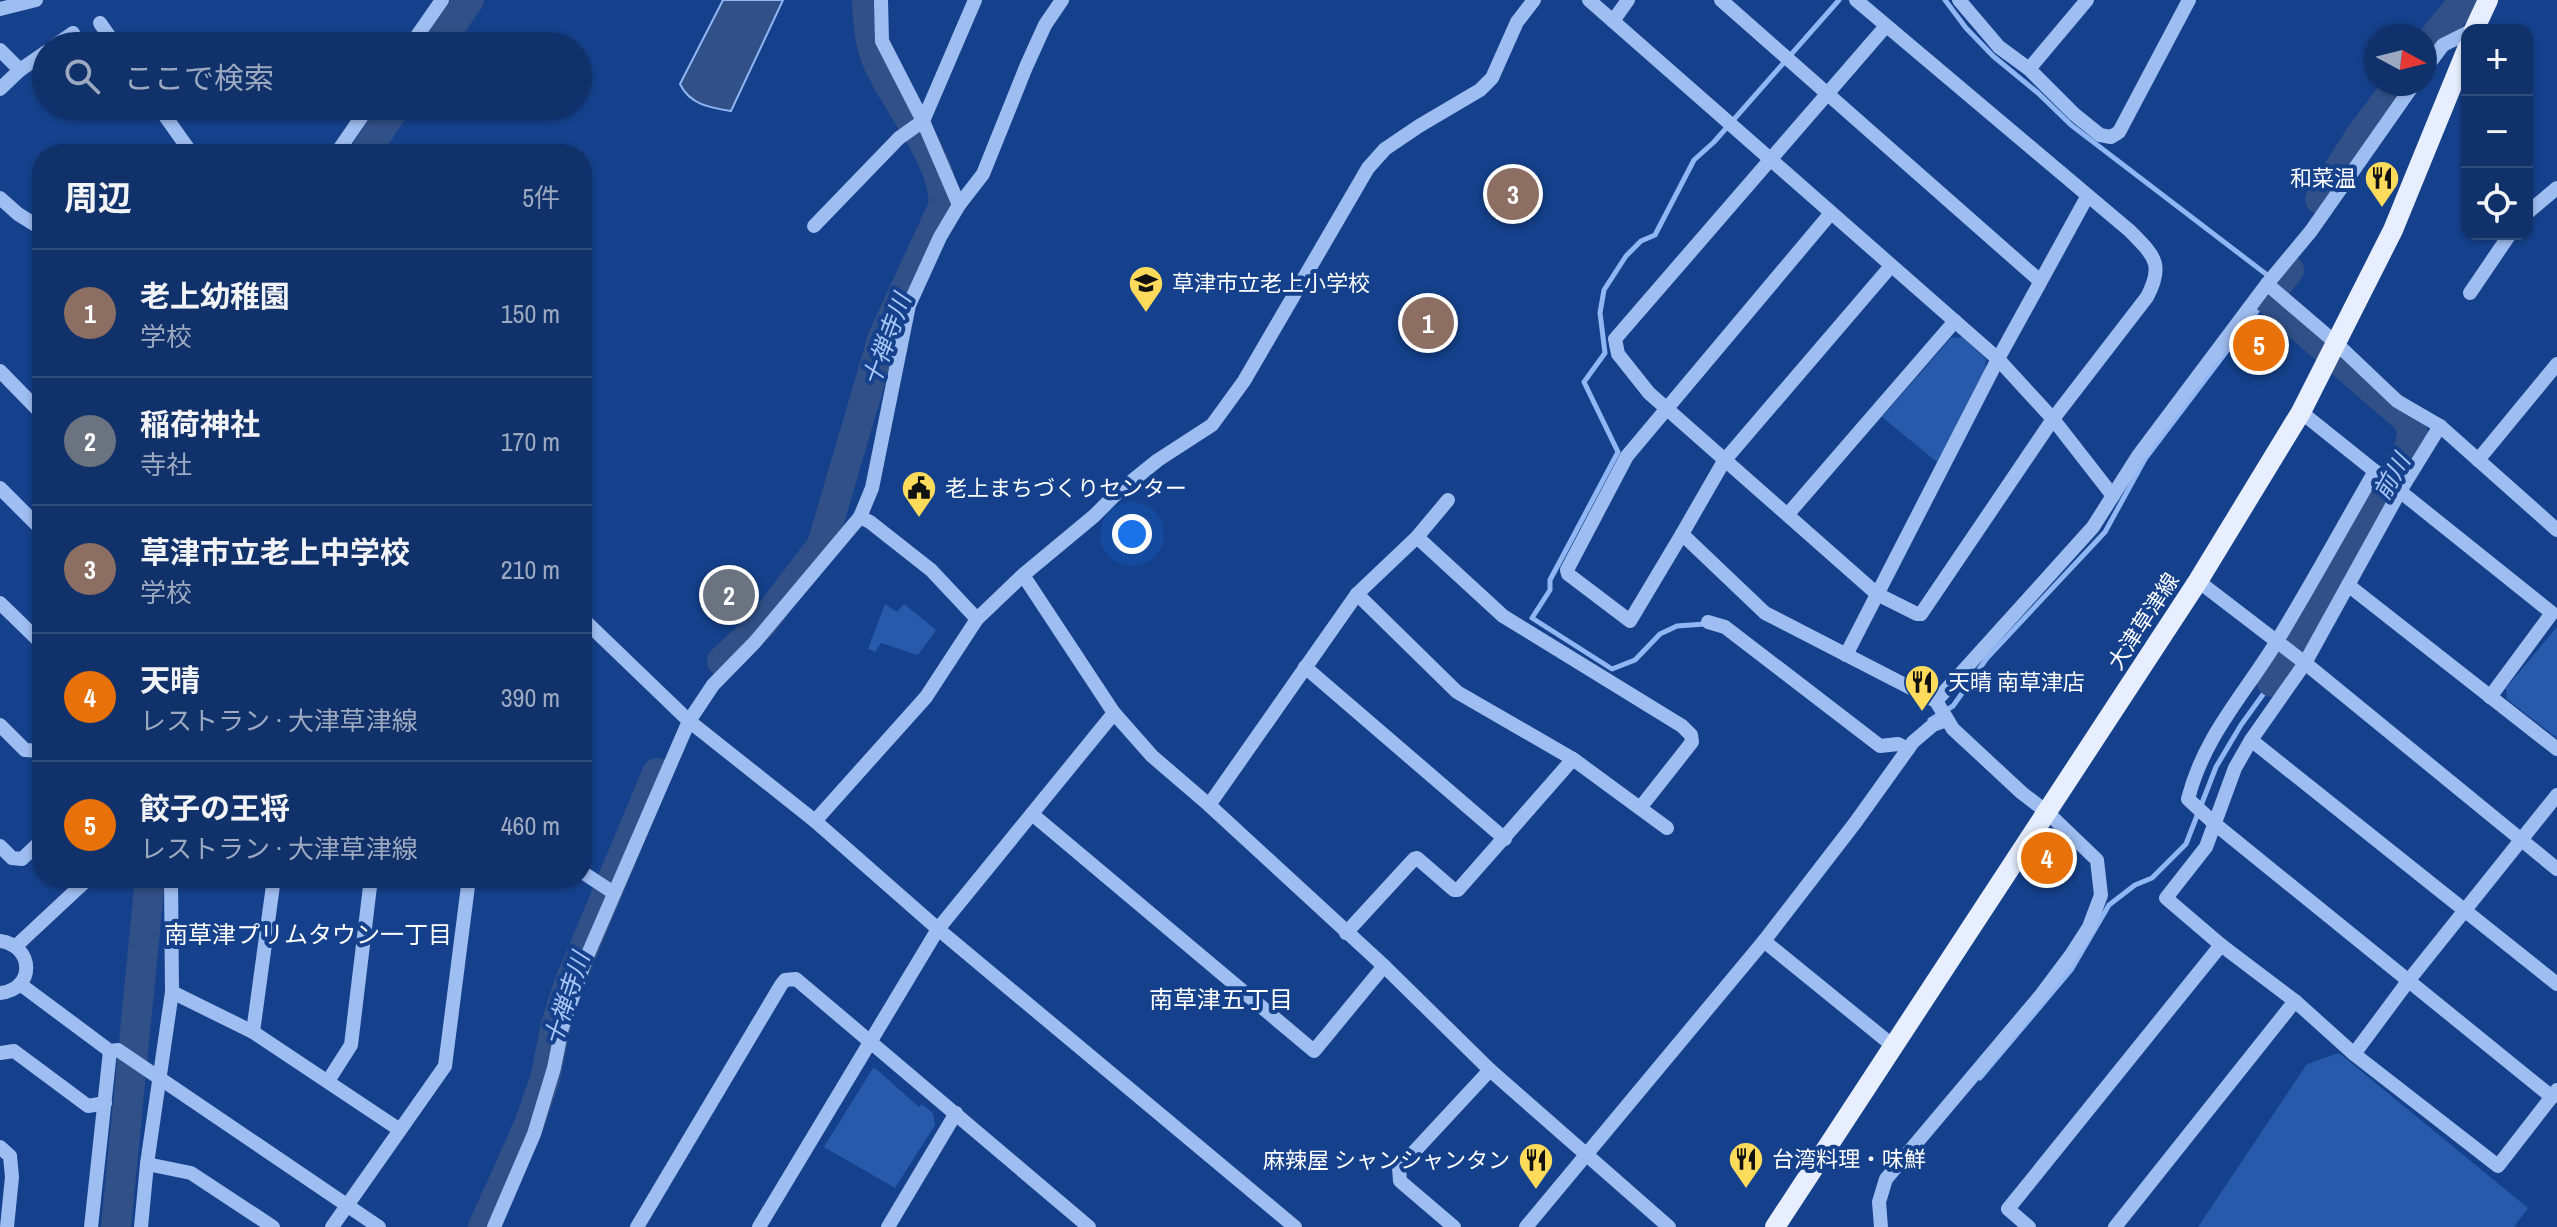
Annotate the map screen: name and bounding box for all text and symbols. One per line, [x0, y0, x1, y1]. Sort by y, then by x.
north arrow [2365, 24, 2437, 96]
map controls [2461, 24, 2533, 240]
button: + [2461, 24, 2533, 96]
search box [32, 32, 592, 120]
icon: search [60, 54, 104, 98]
text: ここで検索 [124, 58, 274, 98]
button: − [2461, 96, 2533, 168]
restaurant icon: 和菜温 [2363, 159, 2401, 209]
place label: 和菜温 [2290, 163, 2356, 193]
pin: 3 [1487, 164, 1539, 224]
button: locate [2461, 168, 2533, 240]
text: 周辺 [64, 175, 132, 221]
text: 5件 [522, 180, 560, 215]
school or university icon: 草津市立老上小学校 [1127, 264, 1165, 314]
place label: 草津市立老上小学校 [1172, 268, 1370, 298]
text: 老上幼稚園 [140, 276, 290, 316]
water label: 十禅寺川 [855, 286, 919, 390]
pin: 1 [1402, 293, 1454, 353]
text: 1 [84, 296, 96, 331]
text: 150 m [501, 296, 560, 331]
pin: 5 [2233, 315, 2285, 375]
text: 学校 [140, 319, 192, 354]
text: 稲荷神社 [140, 404, 260, 444]
text: 2 [84, 424, 96, 459]
text: 170 m [501, 424, 560, 459]
water label: 前川 [2365, 445, 2418, 505]
text: 寺社 [140, 447, 192, 482]
public building icon: 老上まちづくりセンター [900, 469, 938, 519]
place label: 老上まちづくりセンター [945, 473, 1187, 503]
your location [1112, 514, 1152, 554]
text: 草津市立老上中学校 [140, 532, 410, 572]
text: 3 [84, 552, 96, 587]
text: 210 m [501, 552, 560, 587]
pin: 2 [703, 565, 755, 625]
street label: 大津草津線 [2100, 567, 2186, 675]
text: 学校 [140, 575, 192, 610]
text: 天晴 [140, 660, 200, 700]
restaurant icon: 天晴 南草津店 [1903, 663, 1941, 713]
place label: 天晴 南草津店 [1948, 667, 2085, 697]
text: 4 [84, 680, 96, 715]
text: 390 m [501, 680, 560, 715]
text: レストラン · 大津草津線 [140, 703, 418, 738]
text: 餃子の王将 [140, 788, 290, 828]
text: 5 [84, 808, 96, 843]
text: 460 m [501, 808, 560, 843]
pin: 4 [2021, 828, 2073, 888]
text: レストラン · 大津草津線 [140, 831, 418, 866]
district label: 南草津プリムタウン一丁目 [164, 918, 452, 950]
water label: 十禅寺川 [536, 945, 597, 1049]
district label: 南草津五丁目 [1149, 983, 1293, 1015]
restaurant icon: 台湾料理・味鮮 [1727, 1140, 1765, 1190]
restaurant icon: 麻辣屋 シャンシャンタン [1517, 1141, 1555, 1191]
place label: 台湾料理・味鮮 [1772, 1144, 1926, 1174]
place label: 麻辣屋 シャンシャンタン [1263, 1145, 1510, 1175]

